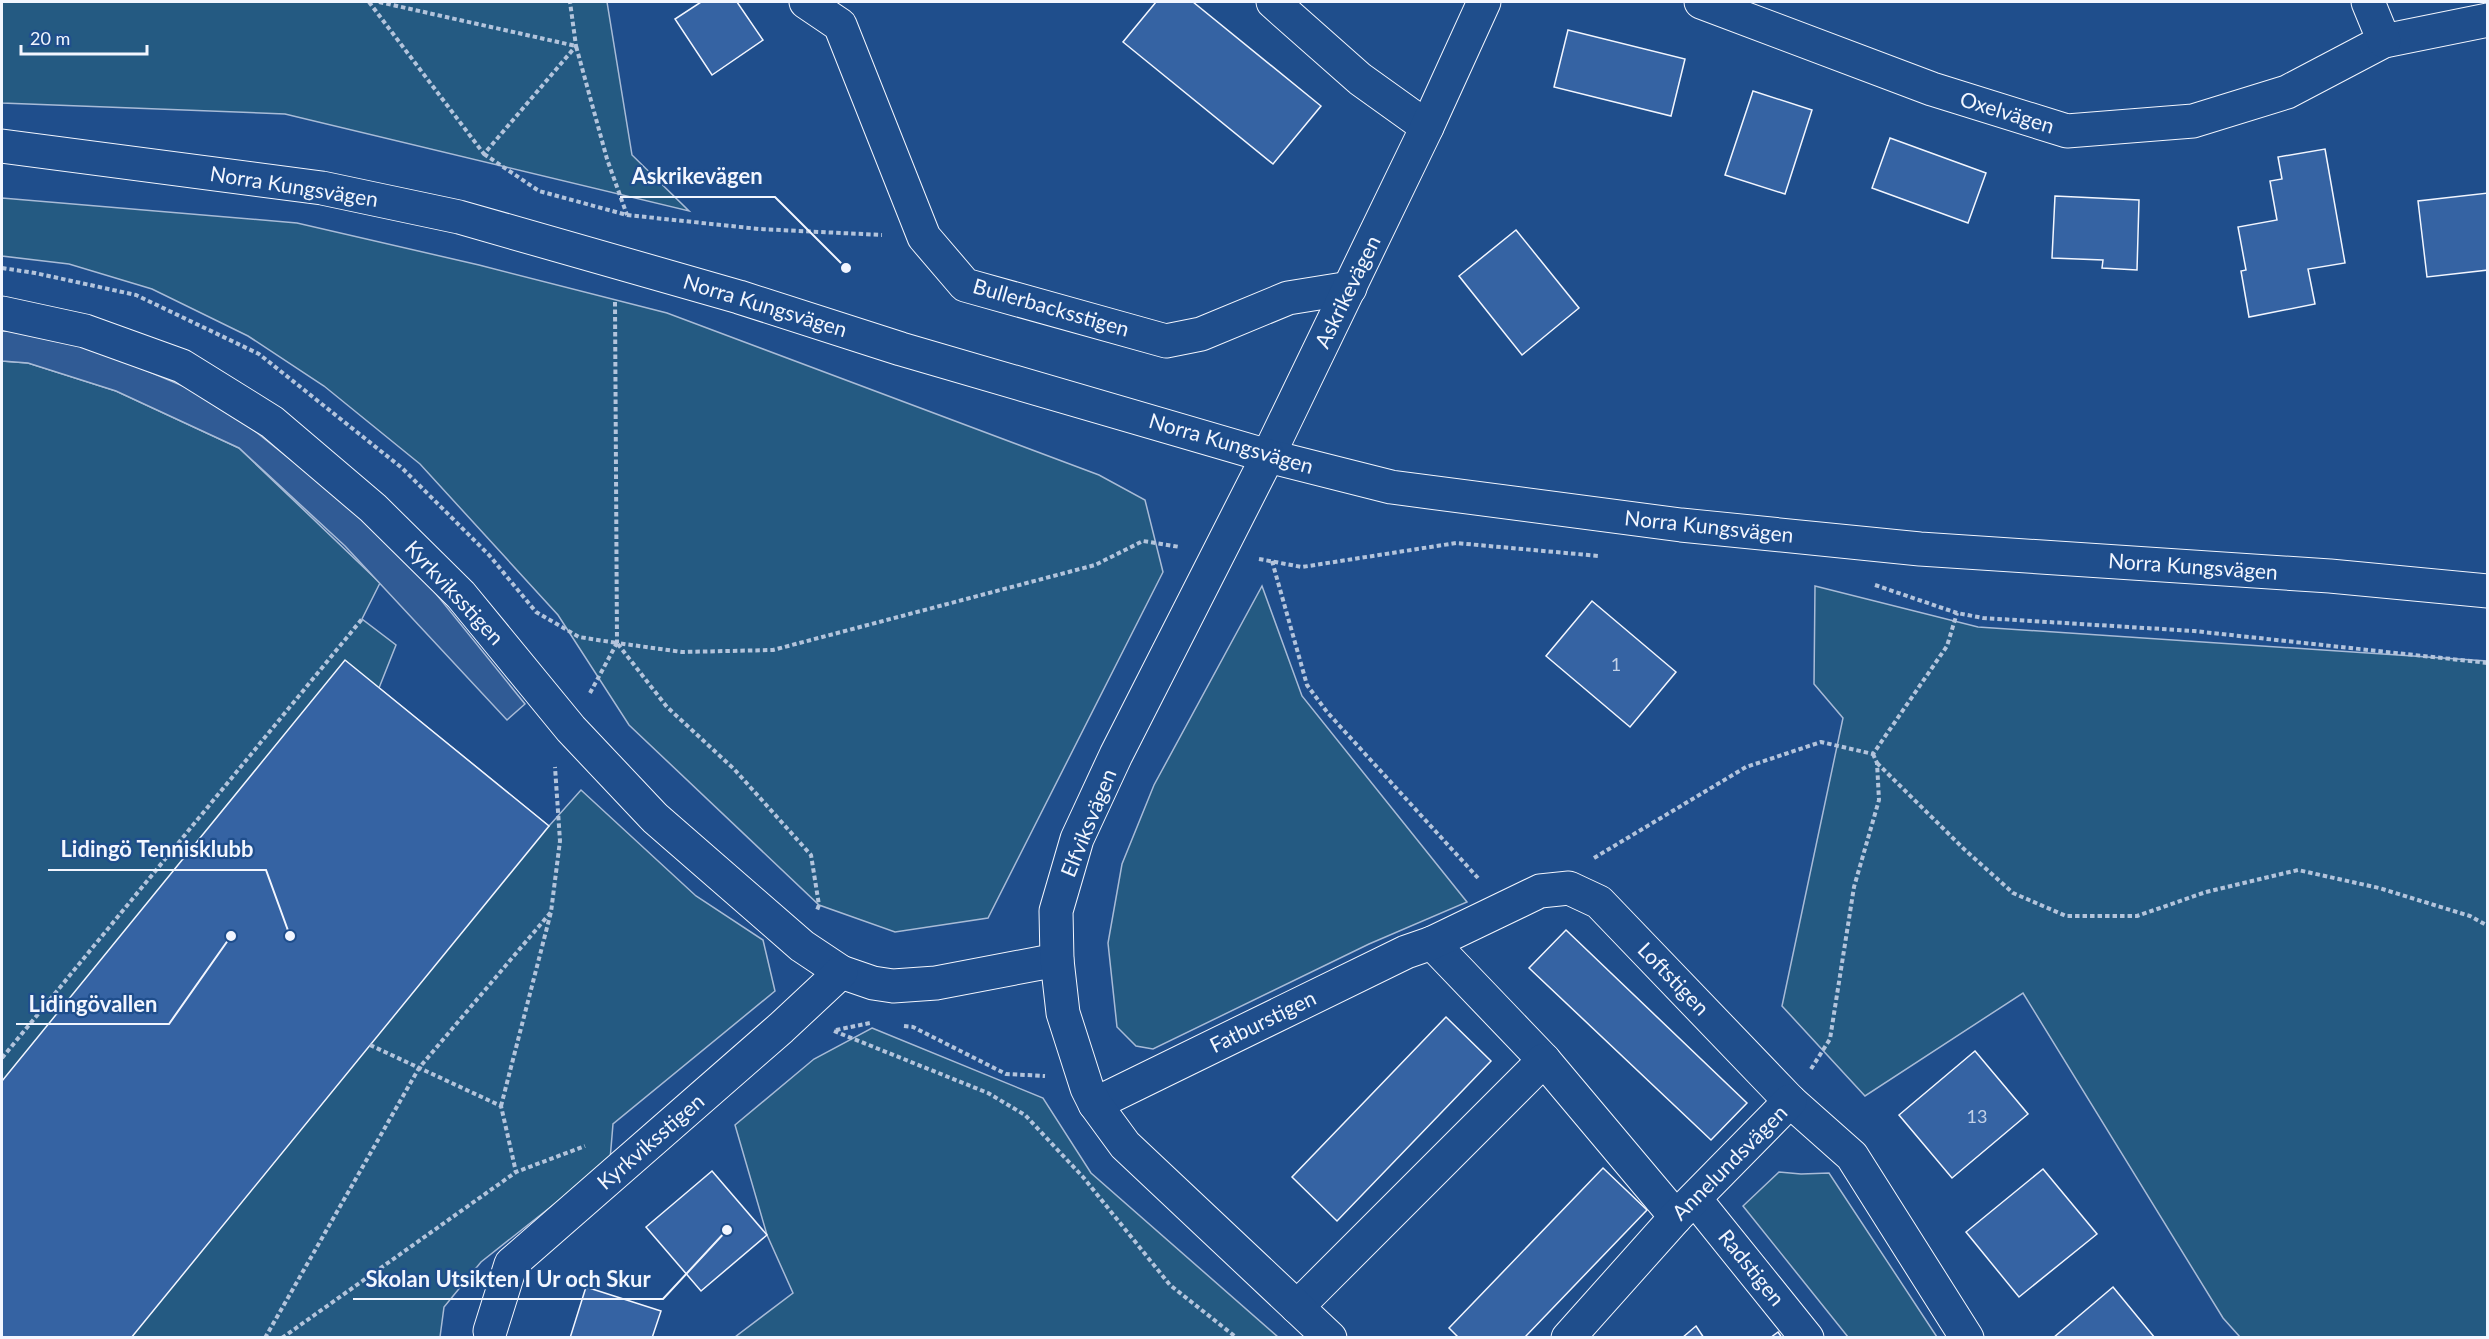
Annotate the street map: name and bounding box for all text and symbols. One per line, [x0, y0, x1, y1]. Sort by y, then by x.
scale bar [21, 18, 147, 56]
text: 20 m [30, 27, 70, 49]
street label: Oxelvägen [1957, 85, 2058, 138]
callout: Askrikevägen [620, 157, 775, 197]
street label: Norra Kungsvägen [208, 160, 380, 211]
text: Askrikevägen [630, 162, 763, 189]
street label: Askrikevägen [1309, 231, 1385, 352]
street label: Norra Kungsvägen [681, 268, 850, 341]
street label: Bullerbacksstigen [970, 272, 1132, 341]
street label: Norra Kungsvägen [1146, 407, 1316, 478]
street label: Norra Kungsvägen [1623, 504, 1795, 547]
street label: Kyrkviksstigen [401, 535, 510, 649]
street label: Norra Kungsvägen [2108, 547, 2279, 584]
house number: 1 [1611, 653, 1621, 675]
street label: Elfviksvägen [1055, 765, 1121, 880]
callout: Lidingö Tennisklubb [48, 830, 266, 870]
text: Lidingö Tennisklubb [60, 835, 254, 862]
street label: Loftstigen [1633, 936, 1715, 1020]
callout: Lidingövallen [16, 984, 169, 1024]
street label: Fatburstigen [1205, 984, 1319, 1057]
text: Lidingövallen [29, 990, 157, 1017]
street label: Kyrkviksstigen [592, 1088, 708, 1194]
street label: Annelundsvägen [1666, 1099, 1792, 1225]
house number: 13 [1967, 1105, 1987, 1127]
street label: Radstigen [1714, 1224, 1790, 1310]
callout: Skolan Utsikten I Ur och Skur [353, 1259, 663, 1299]
text: Skolan Utsikten I Ur och Skur [365, 1265, 651, 1292]

